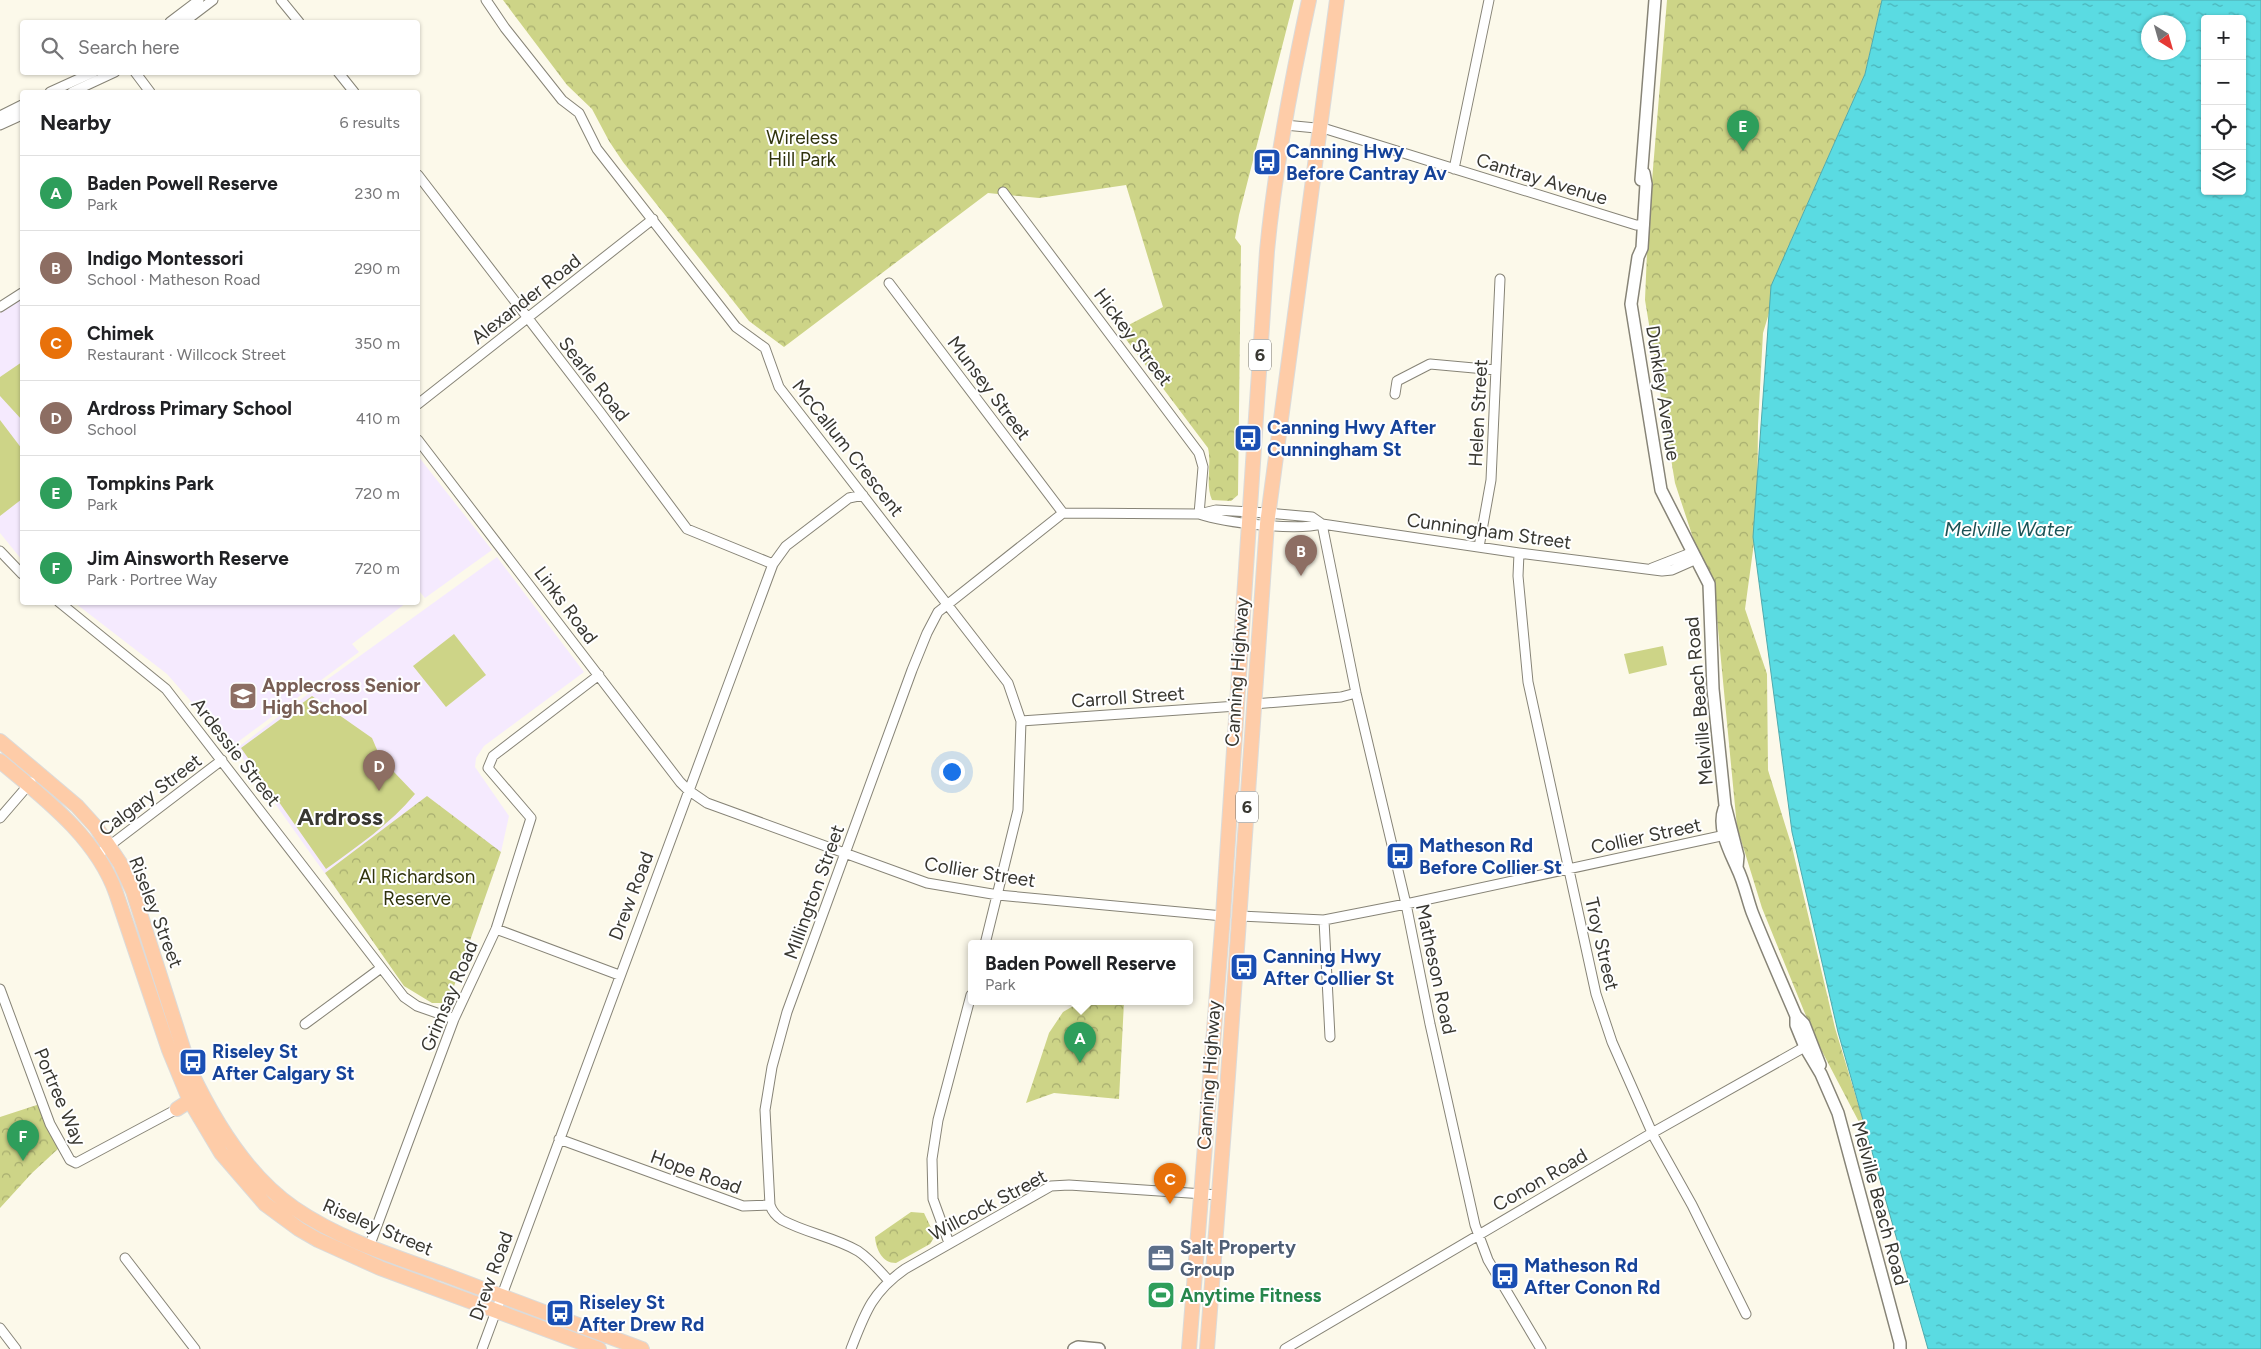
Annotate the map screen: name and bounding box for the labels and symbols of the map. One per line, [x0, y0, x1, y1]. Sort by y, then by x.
north arrow [2141, 15, 2186, 60]
pin: E [1727, 110, 1759, 151]
park label: Wireless Hill Park [766, 126, 838, 171]
place label: Canning Hwy Before Cantray Av [1286, 140, 1447, 185]
bus stop icon: Canning Hwy Before Cantray Av [1252, 147, 1282, 177]
street label: Cantray Avenue [1474, 148, 1610, 210]
street label: Alexander Road [467, 249, 585, 349]
street label: Hickey Street [1089, 284, 1177, 390]
street label: Dunkley Avenue [1641, 324, 1685, 462]
street label: Searle Road [554, 332, 634, 426]
street label: Munsey Street [942, 332, 1036, 444]
road number: 6 [1249, 340, 1271, 370]
street label: Helen Street [1464, 359, 1492, 467]
street label: McCallum Crescent [787, 375, 909, 521]
place label: Canning Hwy After Cunningham St [1267, 416, 1436, 461]
bus stop icon: Canning Hwy After Cunningham St [1233, 423, 1263, 453]
street label: Cunningham Street [1405, 508, 1573, 554]
water label: Melville Water [1944, 517, 2073, 541]
pin: B [1285, 535, 1317, 576]
street label: Links Road [529, 562, 603, 648]
street label: Canning Highway [1220, 596, 1254, 748]
street label: Melville Beach Road [1680, 616, 1718, 786]
place label: Applecross Senior High School [262, 674, 421, 719]
school or university icon: Applecross Senior High School [228, 681, 258, 711]
street label: Carroll Street [1071, 682, 1185, 712]
street label: Ardessie Street [187, 693, 285, 811]
street label: Calgary Street [94, 749, 206, 841]
pin: D [363, 750, 395, 791]
your location [939, 759, 965, 785]
road number: 6 [1236, 792, 1258, 822]
district label: Ardross [297, 802, 383, 831]
street label: Collier Street [1589, 813, 1703, 859]
street label: Millington Street [779, 822, 849, 962]
place label: Matheson Rd Before Collier St [1419, 834, 1563, 879]
bus stop icon: Matheson Rd Before Collier St [1385, 841, 1415, 871]
street label: Drew Road [604, 848, 658, 944]
street label: Collier Street [923, 852, 1037, 892]
street label: Riseley Street [124, 853, 188, 971]
park label: Al Richardson Reserve [359, 865, 475, 910]
street label: Troy Street [1580, 895, 1624, 993]
street label: Matheson Road [1411, 902, 1461, 1036]
street label: Grimsay Road [415, 937, 483, 1055]
place label: Canning Hwy After Collier St [1263, 945, 1395, 990]
bus stop icon: Canning Hwy After Collier St [1229, 952, 1259, 982]
street label: Canning Highway [1192, 999, 1226, 1151]
pin: A [1064, 1022, 1096, 1063]
place label: Riseley St After Calgary St [212, 1040, 355, 1085]
street label: Portree Way [29, 1044, 91, 1150]
bus stop icon: Riseley St After Calgary St [178, 1047, 208, 1077]
street label: Melville Beach Road [1847, 1118, 1913, 1288]
pin: F [7, 1120, 39, 1161]
street label: Conon Road [1489, 1144, 1591, 1216]
street label: Hope Road [647, 1145, 745, 1199]
pin: C [1154, 1163, 1186, 1204]
street label: Willcock Street [925, 1164, 1051, 1246]
street label: Riseley Street [319, 1193, 437, 1261]
street label: Drew Road [464, 1228, 518, 1324]
place label: Salt Property Group [1180, 1236, 1296, 1281]
office icon: Salt Property Group [1146, 1243, 1176, 1273]
place label: Matheson Rd After Conon Rd [1524, 1254, 1660, 1299]
bus stop icon: Matheson Rd After Conon Rd [1490, 1261, 1520, 1291]
sports icon: Anytime Fitness [1146, 1280, 1176, 1310]
place label: Anytime Fitness [1180, 1284, 1322, 1307]
place label: Riseley St After Drew Rd [579, 1291, 704, 1336]
bus stop icon: Riseley St After Drew Rd [545, 1298, 575, 1328]

